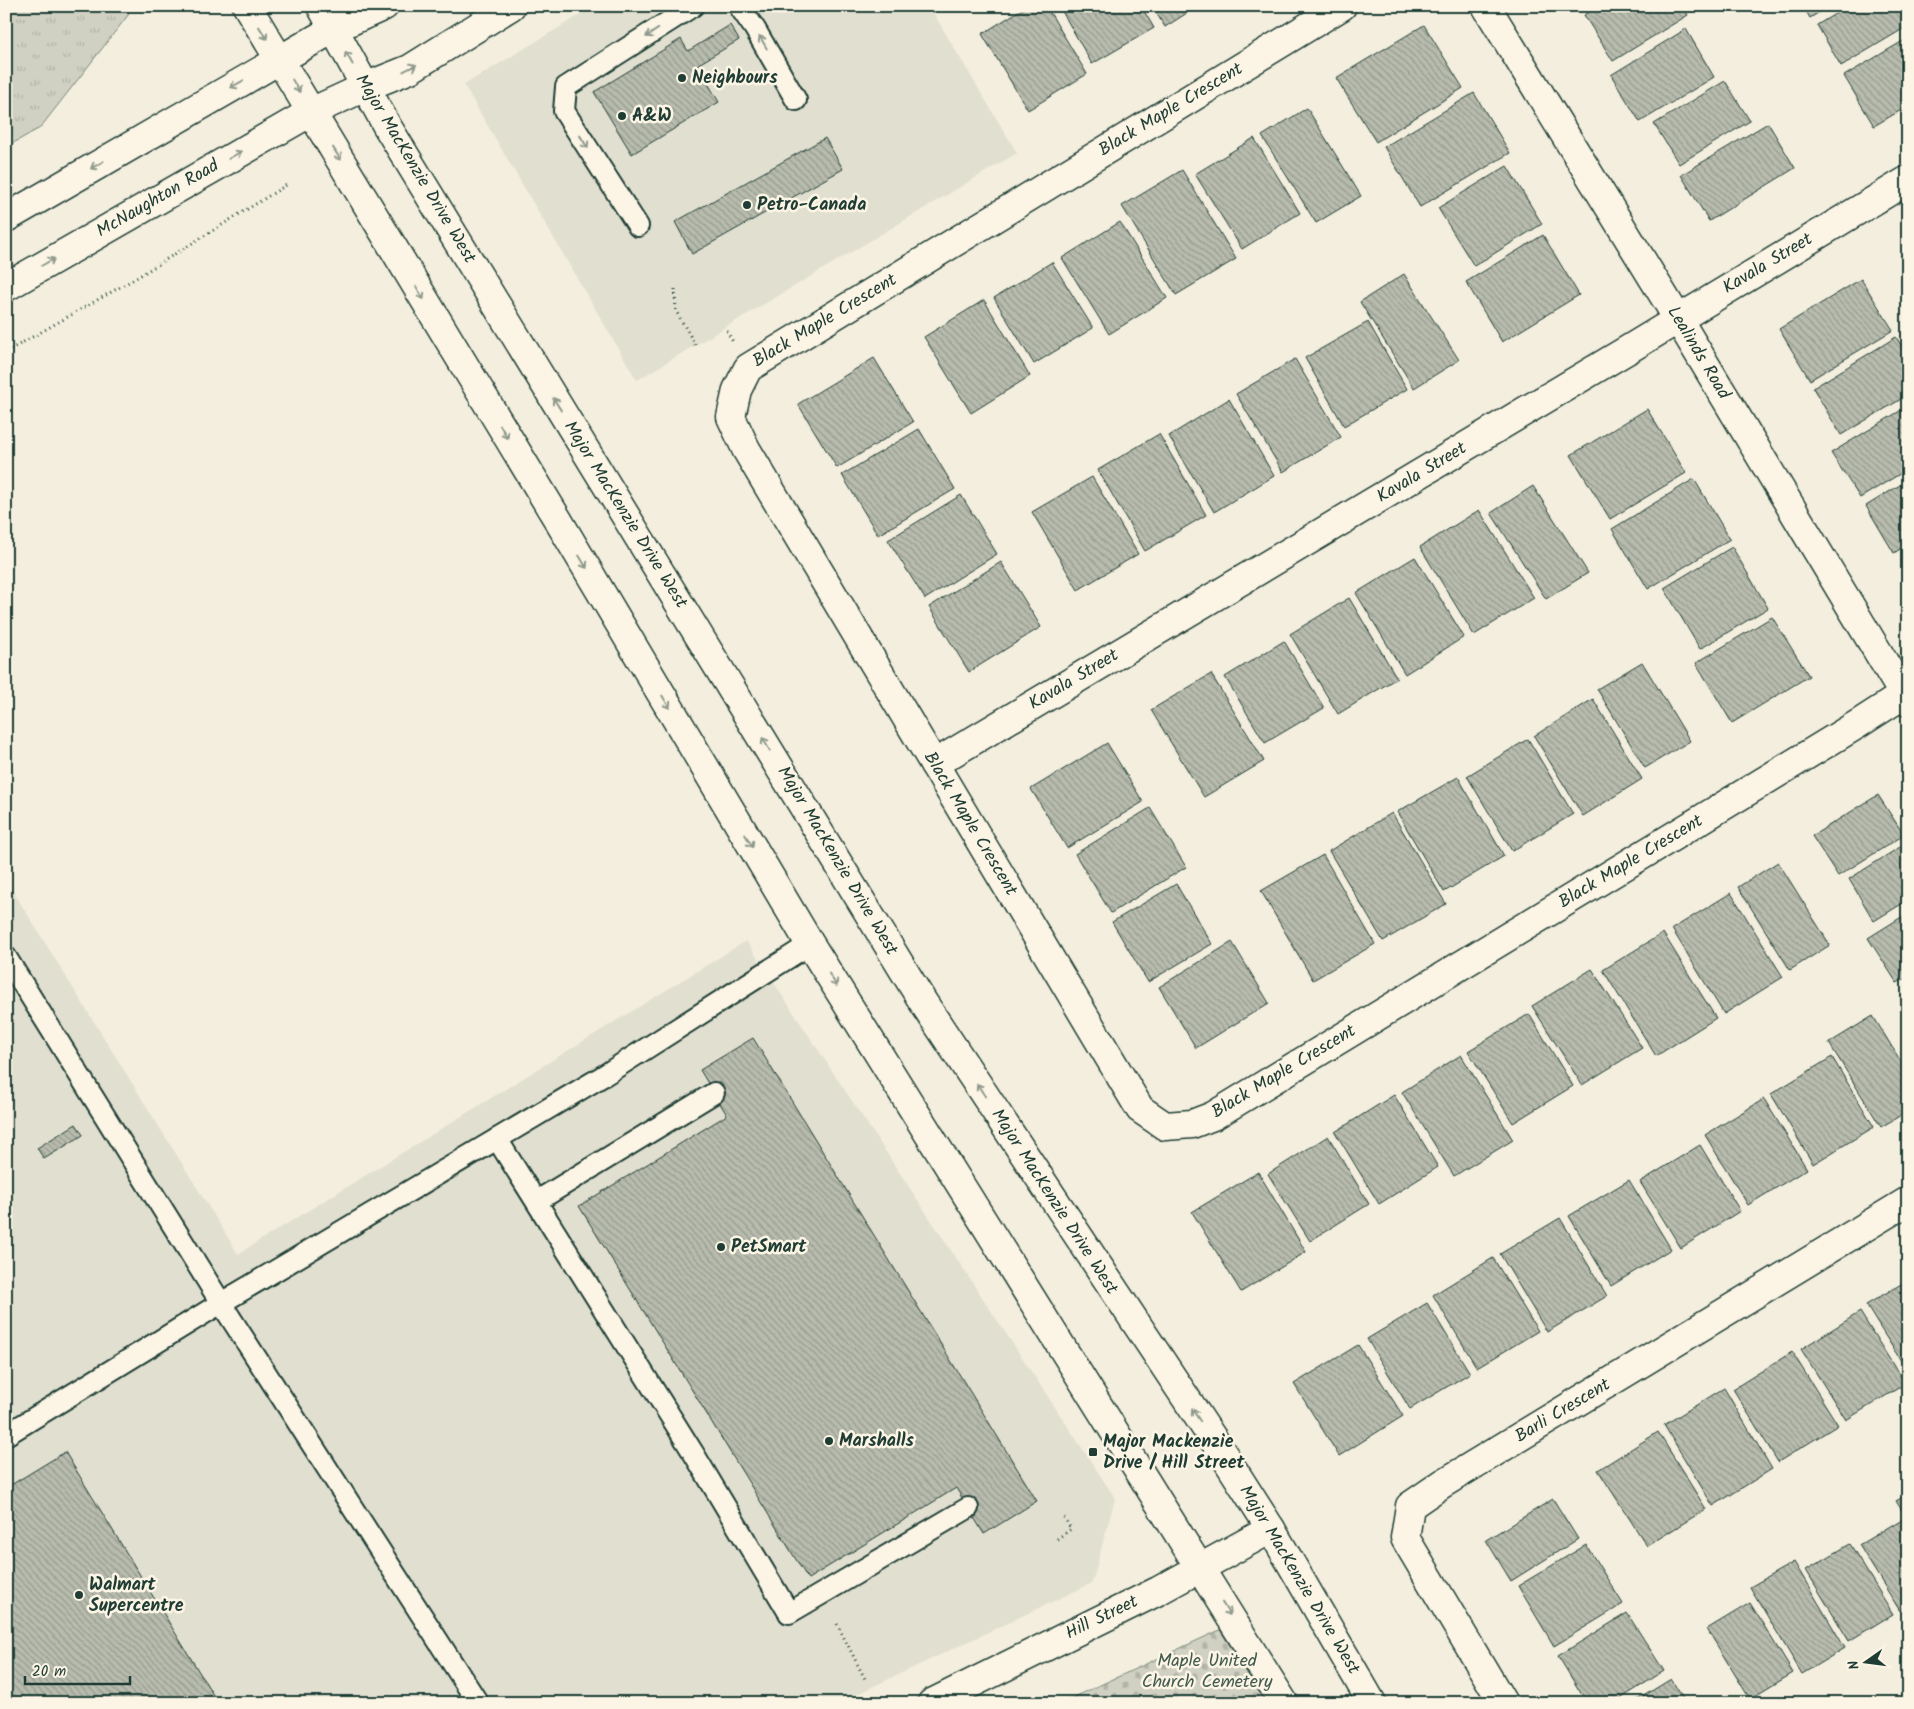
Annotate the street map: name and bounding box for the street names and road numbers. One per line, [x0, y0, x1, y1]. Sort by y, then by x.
street label: Black Maple Crescent [1093, 55, 1250, 165]
street label: Major MacKenzie Drive West [347, 69, 484, 270]
street label: McNaughton Road [91, 152, 226, 246]
street label: Kavala Street [1717, 225, 1820, 302]
street label: Black Maple Crescent [747, 266, 904, 376]
street label: Lealinds Road [1659, 301, 1738, 406]
street label: Major MacKenzie Drive West [555, 415, 695, 615]
street label: Kavala Street [1371, 434, 1474, 511]
street label: Kavala Street [1023, 641, 1126, 718]
street label: Black Maple Crescent [915, 746, 1025, 903]
street label: Major MacKenzie Drive West [769, 761, 906, 962]
street label: Black Maple Crescent [1553, 807, 1710, 917]
street label: Black Maple Crescent [1206, 1017, 1363, 1127]
street label: Major MacKenzie Drive West [983, 1103, 1126, 1302]
street label: Barli Crescent [1510, 1370, 1617, 1451]
street label: Major MacKenzie Drive West [1231, 1480, 1368, 1681]
street label: Hill Street [1061, 1587, 1144, 1648]

